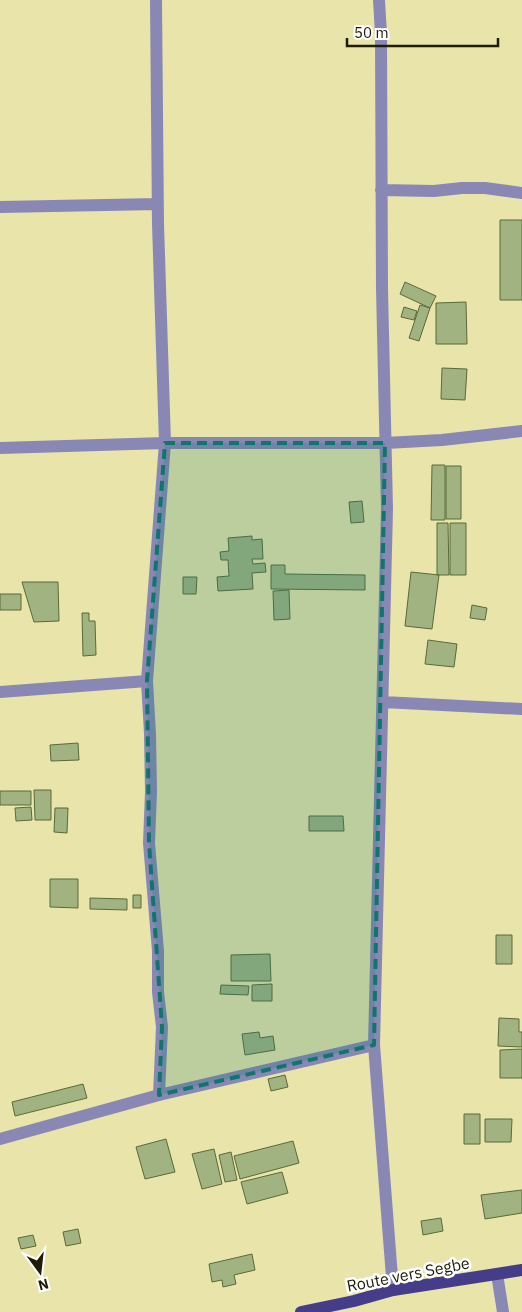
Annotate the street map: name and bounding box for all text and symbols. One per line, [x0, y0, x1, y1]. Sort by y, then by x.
scale bar [347, 15, 498, 47]
text: 50 m [354, 23, 389, 42]
north arrow [15, 1247, 65, 1297]
street label: Route vers Segbe [345, 1252, 471, 1296]
text: N [36, 1275, 51, 1295]

